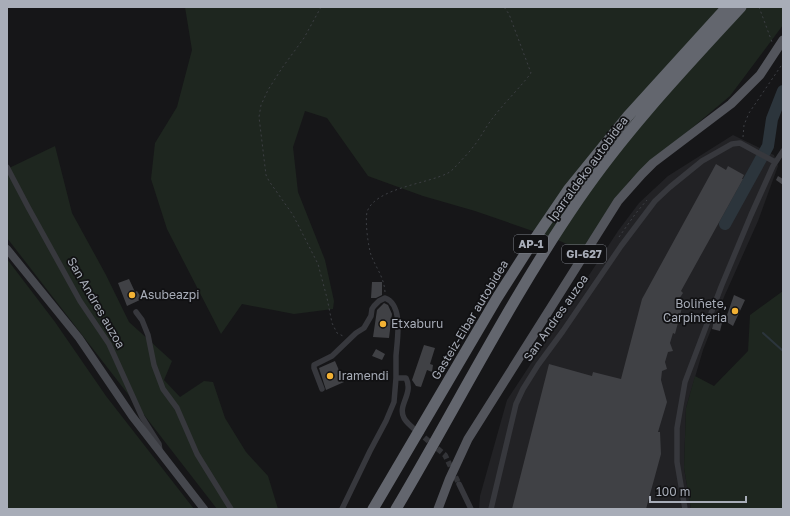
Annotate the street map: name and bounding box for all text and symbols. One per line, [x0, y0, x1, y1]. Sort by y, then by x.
street label: Iparraldeko autobidea [544, 113, 631, 224]
road number: AP-1 [514, 235, 548, 253]
road number: GI-627 [562, 245, 606, 263]
street label: San Andres auzoa [64, 255, 129, 351]
street label: Gasteiz-Eibar autobidea [428, 257, 511, 382]
street label: San Andres auzoa [520, 271, 591, 364]
place label: Asubeazpi [140, 287, 199, 302]
marker: Asubeazpi [127, 290, 137, 300]
place label: Boliñete, Carpinteria [663, 296, 727, 325]
marker: Boliñete, Carpinteria [730, 306, 740, 316]
place label: Etxaburu [391, 316, 443, 331]
marker: Etxaburu [378, 319, 388, 329]
place label: Iramendi [338, 368, 389, 383]
marker: Iramendi [325, 371, 335, 381]
scale bar [650, 478, 746, 504]
text: 100 m [656, 484, 690, 499]

